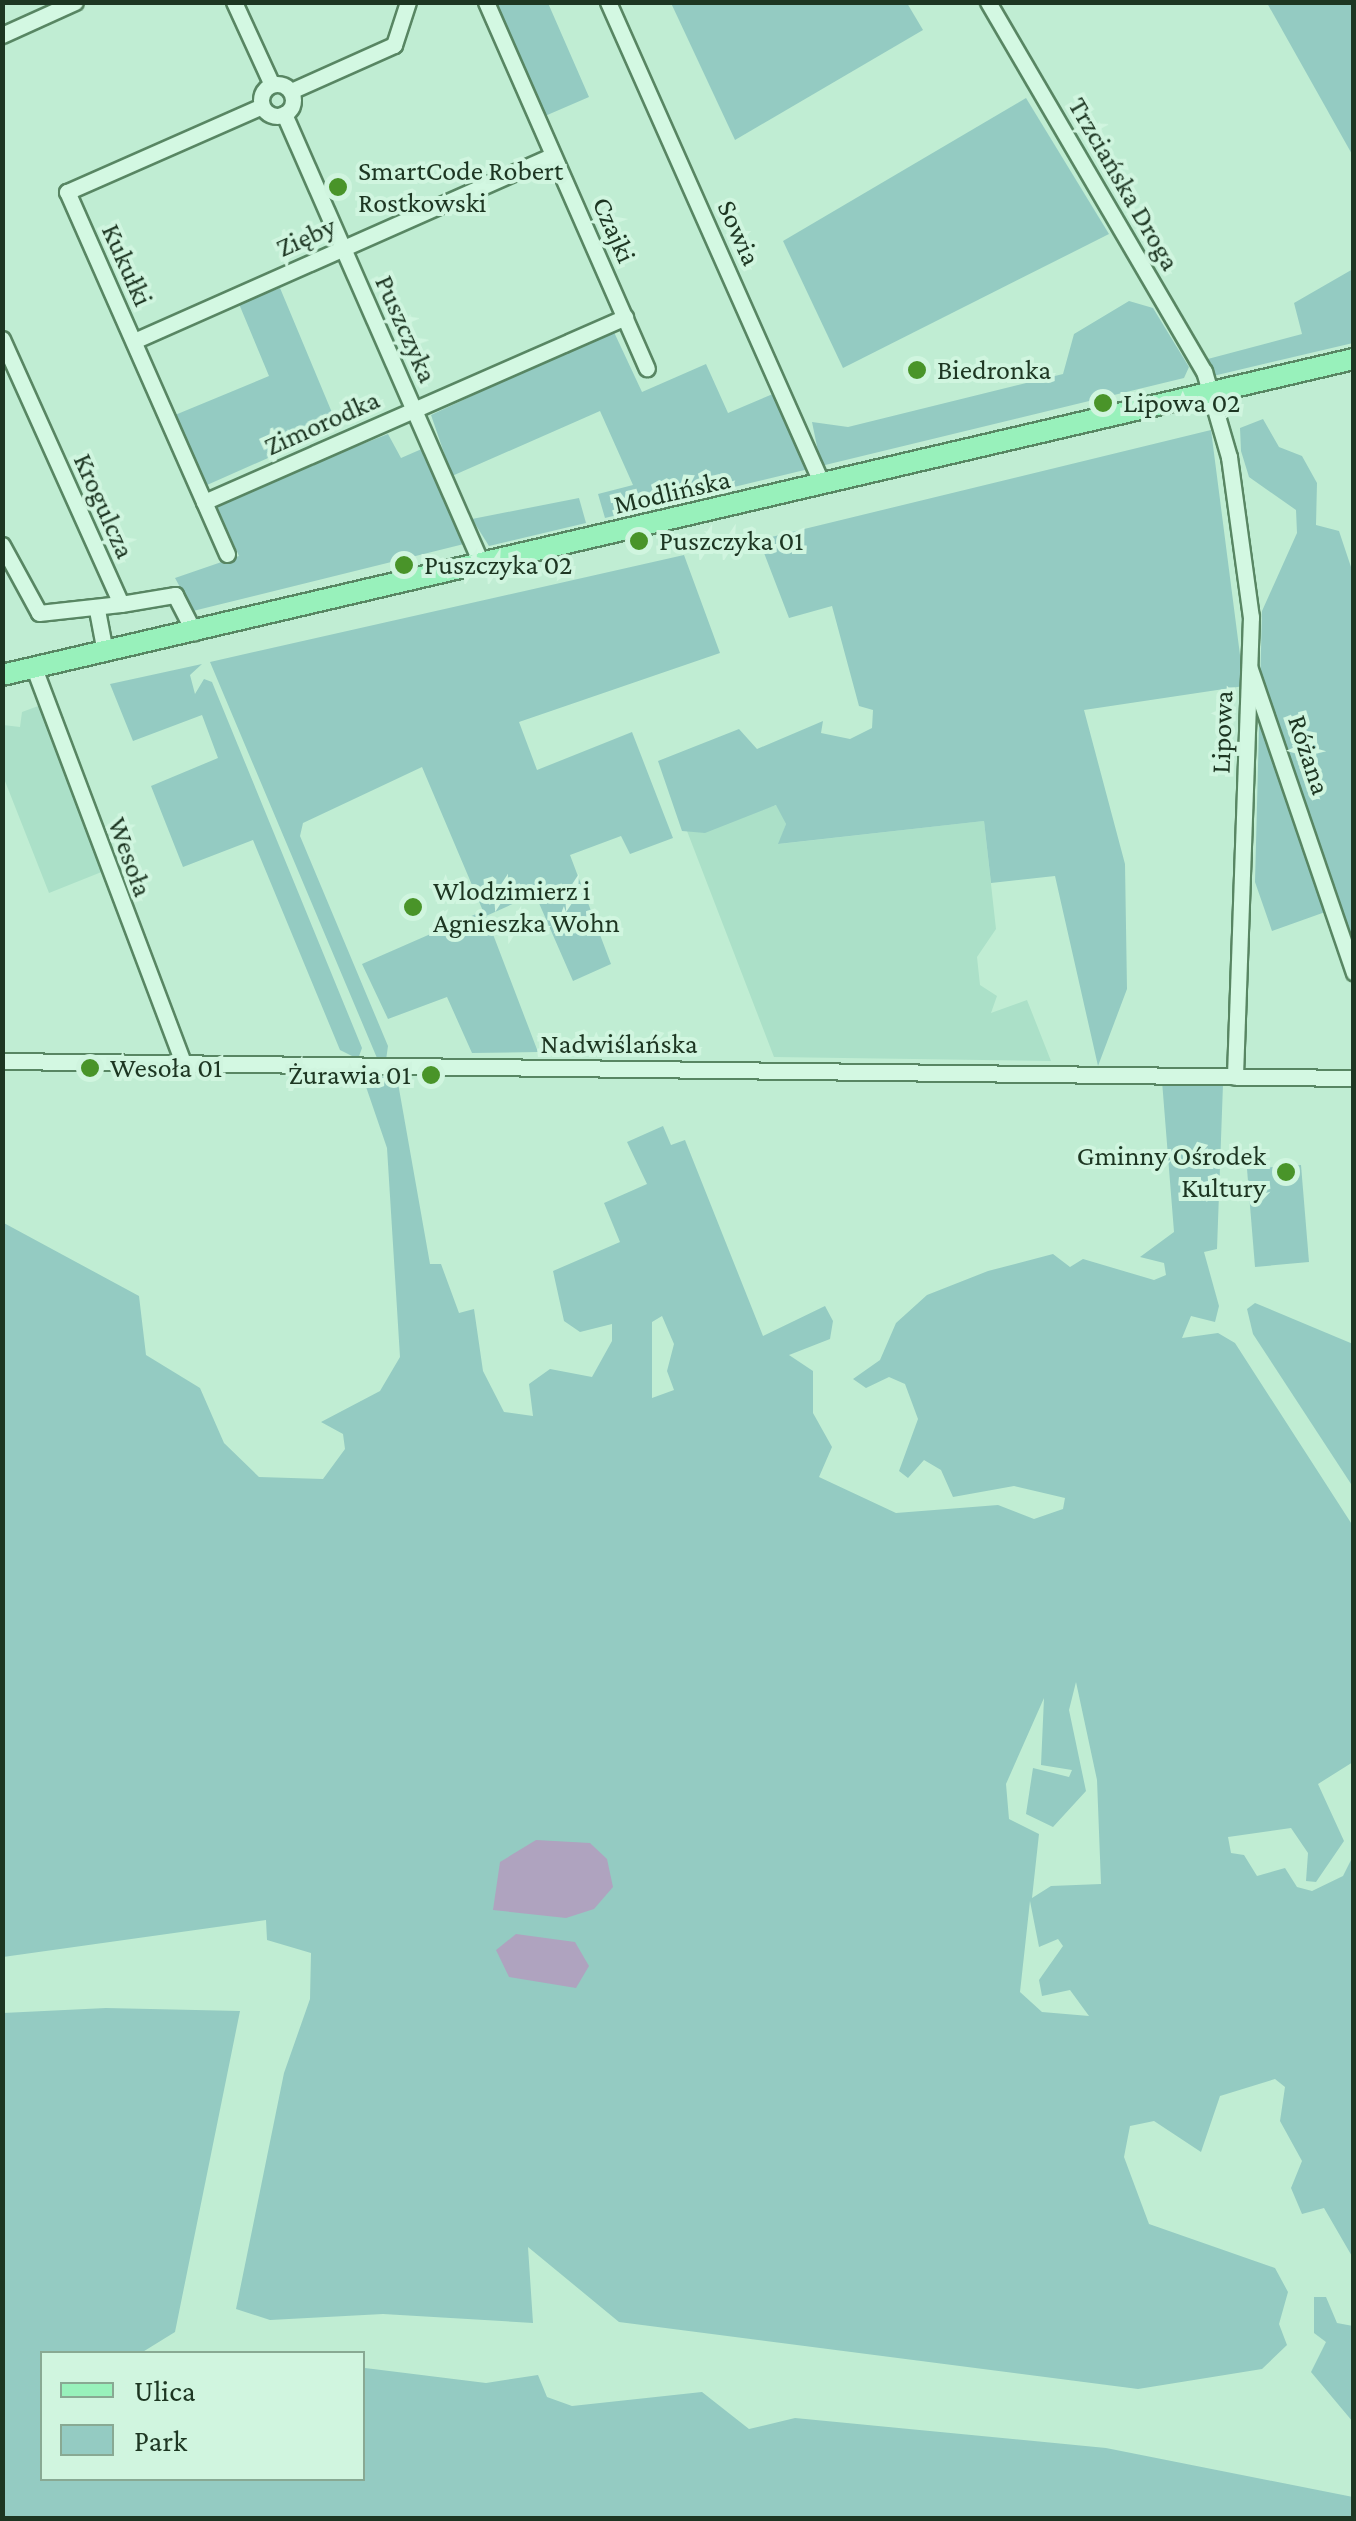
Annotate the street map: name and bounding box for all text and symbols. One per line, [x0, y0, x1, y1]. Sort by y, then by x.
street label: Trzciańska Droga [1061, 91, 1187, 277]
place label: SmartCode Robert Rostkowski [358, 154, 563, 220]
marker: SmartCode Robert Rostkowski [327, 176, 349, 198]
street label: Czajki [585, 192, 643, 268]
street label: Sowia [710, 195, 768, 271]
street label: Zięby [271, 209, 341, 265]
street label: Kukułki [94, 219, 160, 311]
street label: Puszczyka [367, 270, 445, 388]
place label: Biedronka [937, 353, 1051, 387]
marker: Biedronka [906, 359, 928, 381]
street label: Zimorodka [259, 383, 385, 463]
place label: Lipowa 02 [1123, 386, 1240, 420]
marker: Lipowa 02 [1092, 392, 1114, 414]
street label: Krogulcza [66, 448, 142, 564]
street label: Modlińska [610, 462, 734, 522]
place label: Puszczyka 01 [659, 524, 804, 558]
marker: Puszczyka 01 [628, 530, 650, 552]
place label: Puszczyka 02 [424, 548, 572, 582]
marker: Puszczyka 02 [393, 554, 415, 576]
street label: Lipowa [1204, 690, 1240, 774]
street label: Różana [1280, 711, 1338, 799]
street label: Wesoła [100, 813, 160, 901]
place label: Wlodzimierz i Agnieszka Wohn [433, 874, 620, 940]
marker: Wlodzimierz i Agnieszka Wohn [402, 896, 424, 918]
street label: Nadwiślańska [540, 1027, 698, 1061]
place label: Wesoła 01 [110, 1051, 222, 1085]
marker: Wesoła 01 [79, 1057, 101, 1079]
place label: Żurawia 01 [288, 1058, 411, 1092]
marker: Żurawia 01 [420, 1064, 442, 1086]
place label: Gminny Ośrodek Kultury [1077, 1139, 1266, 1205]
marker: Gminny Ośrodek Kultury [1275, 1161, 1297, 1183]
legend [40, 2351, 365, 2481]
text: Ulica [134, 2374, 196, 2407]
text: Park [134, 2424, 187, 2457]

